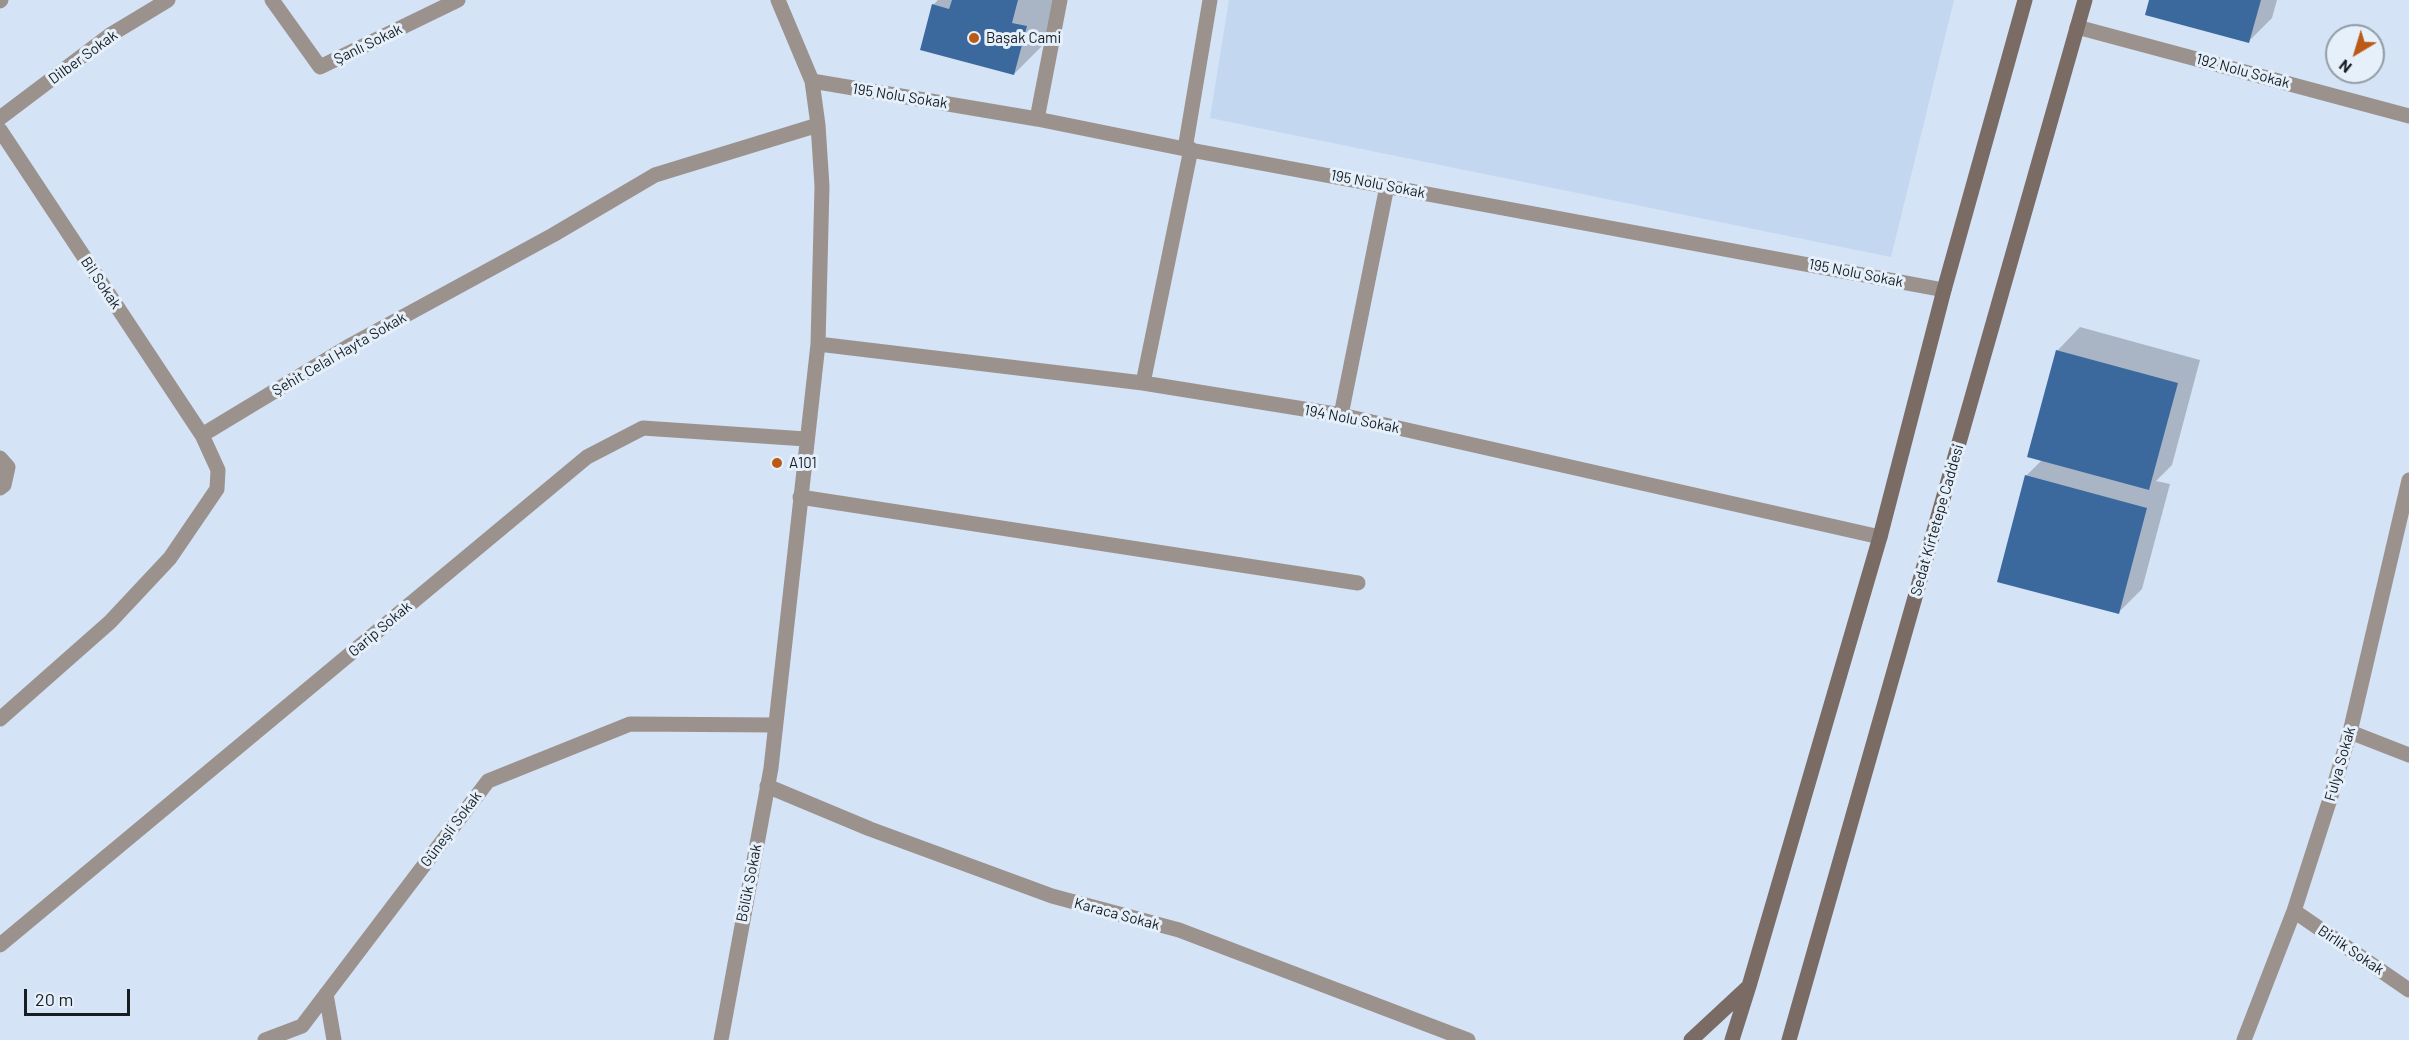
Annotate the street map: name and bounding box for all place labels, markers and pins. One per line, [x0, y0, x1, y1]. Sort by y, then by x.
place label: Başak Cami [986, 29, 1061, 47]
marker: Başak Cami [967, 31, 981, 45]
place label: A101 [789, 454, 817, 472]
marker: A101 [770, 456, 784, 470]

